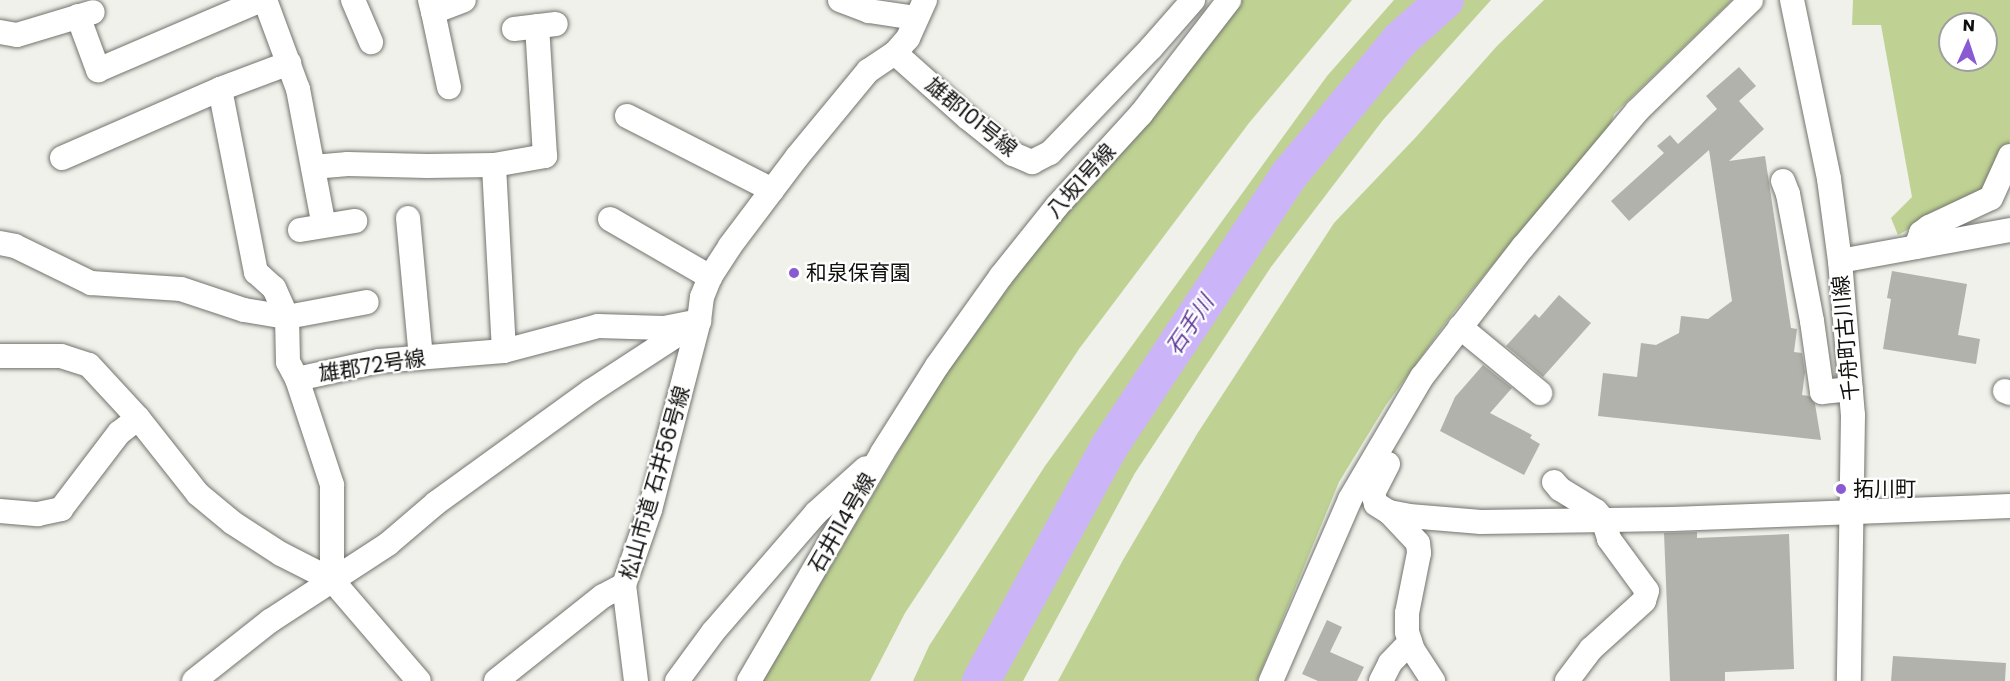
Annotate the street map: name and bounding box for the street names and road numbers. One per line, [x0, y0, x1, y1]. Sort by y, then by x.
street label: 雄郡101号線 [920, 72, 1022, 162]
street label: 八坂1号線 [1041, 139, 1121, 223]
street label: 千舟町古川線 [1828, 274, 1864, 402]
street label: 雄郡72号線 [317, 345, 427, 387]
street label: 松山市道 石井56号線 [615, 383, 695, 583]
street label: 石井114号線 [803, 469, 881, 577]

